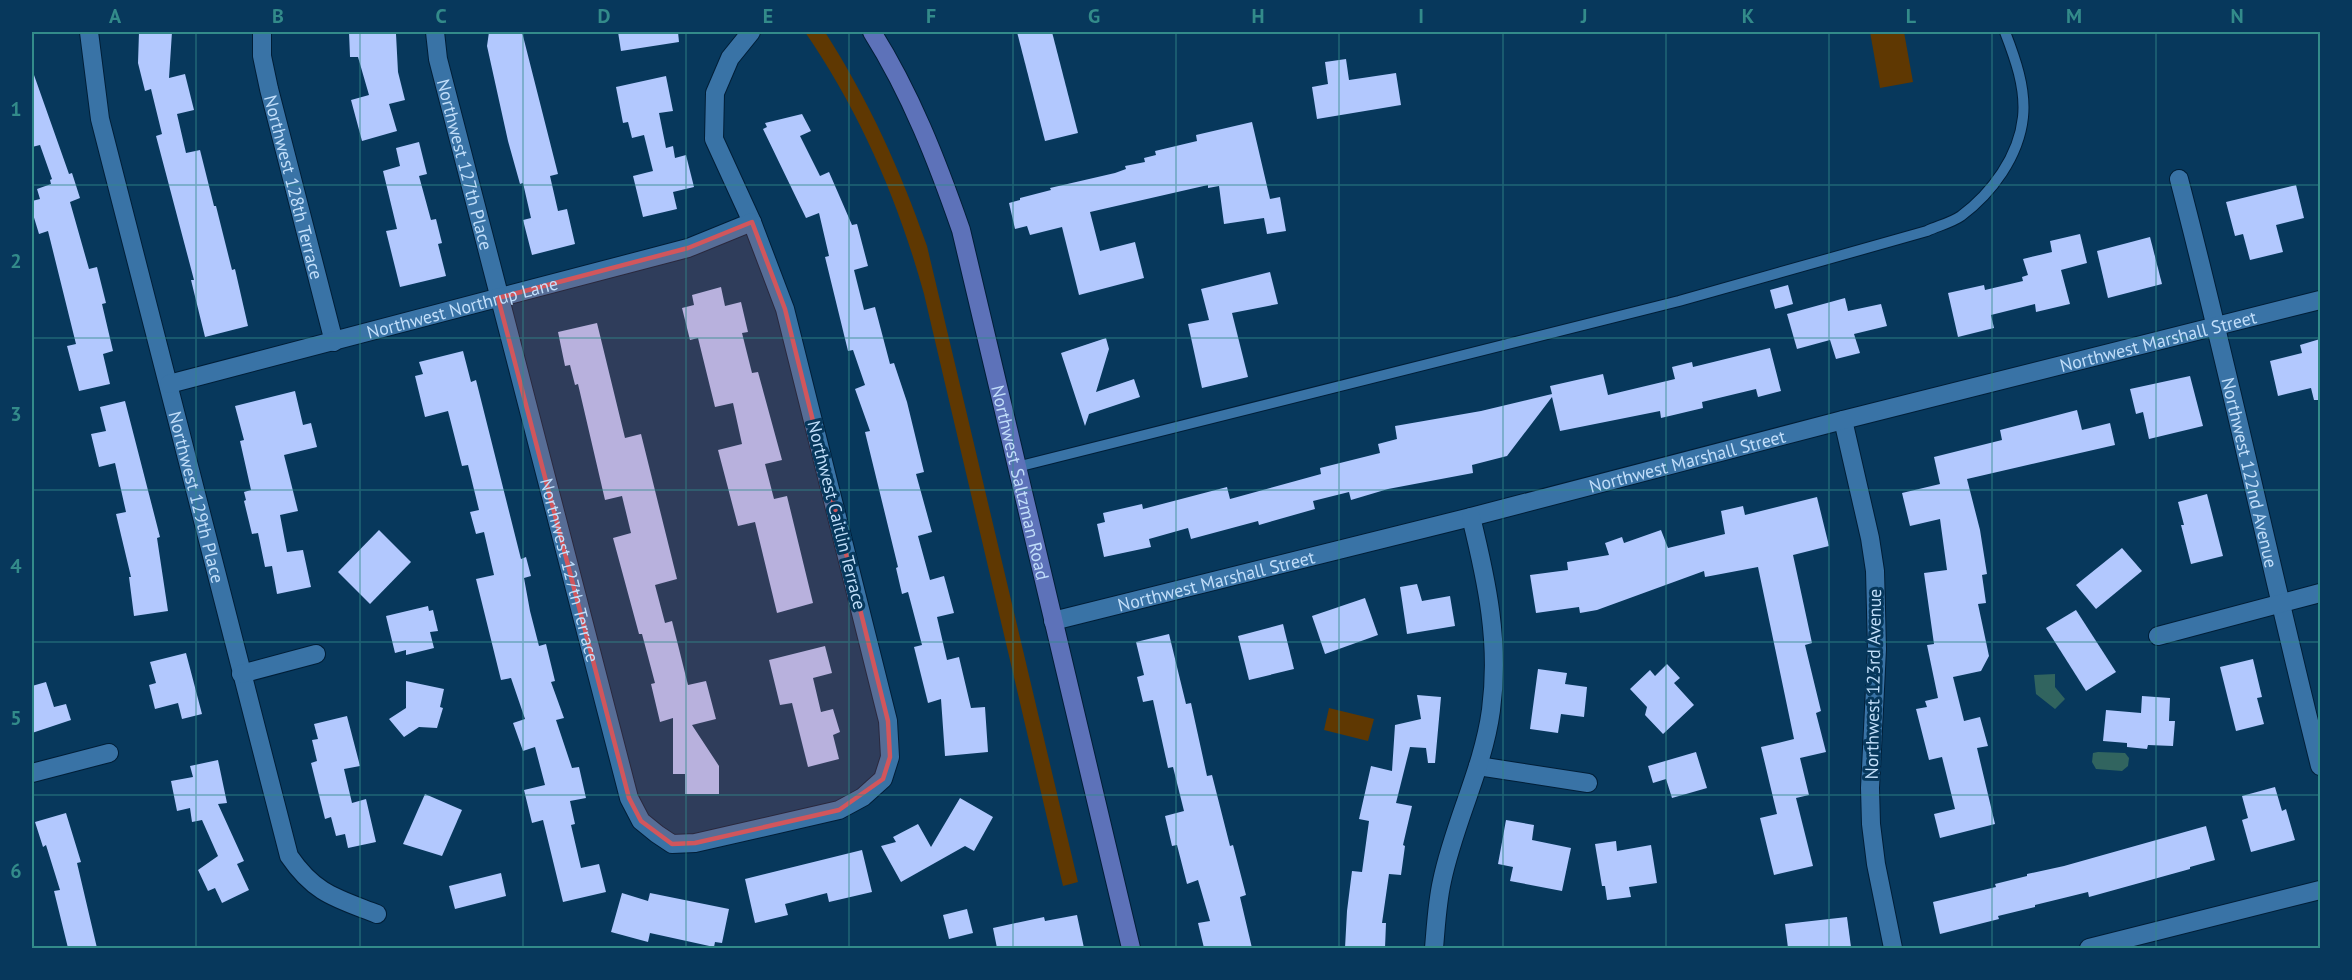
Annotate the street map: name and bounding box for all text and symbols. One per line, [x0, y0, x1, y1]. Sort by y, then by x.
text: A [109, 3, 122, 29]
text: B [272, 3, 284, 29]
text: C [435, 3, 447, 29]
text: D [598, 3, 611, 29]
text: E [763, 3, 773, 29]
text: F [926, 3, 936, 29]
text: G [1088, 3, 1100, 29]
text: H [1251, 3, 1265, 29]
text: I [1418, 3, 1424, 29]
text: J [1580, 3, 1587, 29]
text: K [1742, 3, 1755, 29]
text: L [1906, 3, 1917, 29]
text: M [2066, 3, 2082, 29]
text: N [2230, 3, 2244, 29]
street label: Northwest 127th Place [432, 76, 498, 252]
street label: Northwest 128th Terrace [259, 92, 329, 282]
text: 1 [10, 96, 22, 122]
text: 2 [10, 248, 22, 274]
street label: Northwest Northrup Lane [364, 271, 560, 343]
street label: Northwest Marshall Street [2057, 305, 2259, 377]
street label: Northwest 122nd Avenue [2217, 375, 2283, 570]
street label: Northwest Saltzman Road [987, 383, 1055, 582]
text: 3 [10, 401, 22, 427]
street label: Northwest 129th Place [164, 409, 230, 585]
street label: Northwest Caitlin Terrace [802, 418, 872, 612]
street label: Northwest Marshall Street [1586, 424, 1788, 497]
street label: Northwest 127th Terrace [535, 476, 605, 665]
street label: Northwest Marshall Street [1115, 545, 1317, 616]
text: 4 [10, 553, 22, 579]
street label: Northwest 123rd Avenue [1860, 588, 1886, 780]
text: 5 [10, 705, 22, 731]
text: 6 [10, 858, 22, 884]

